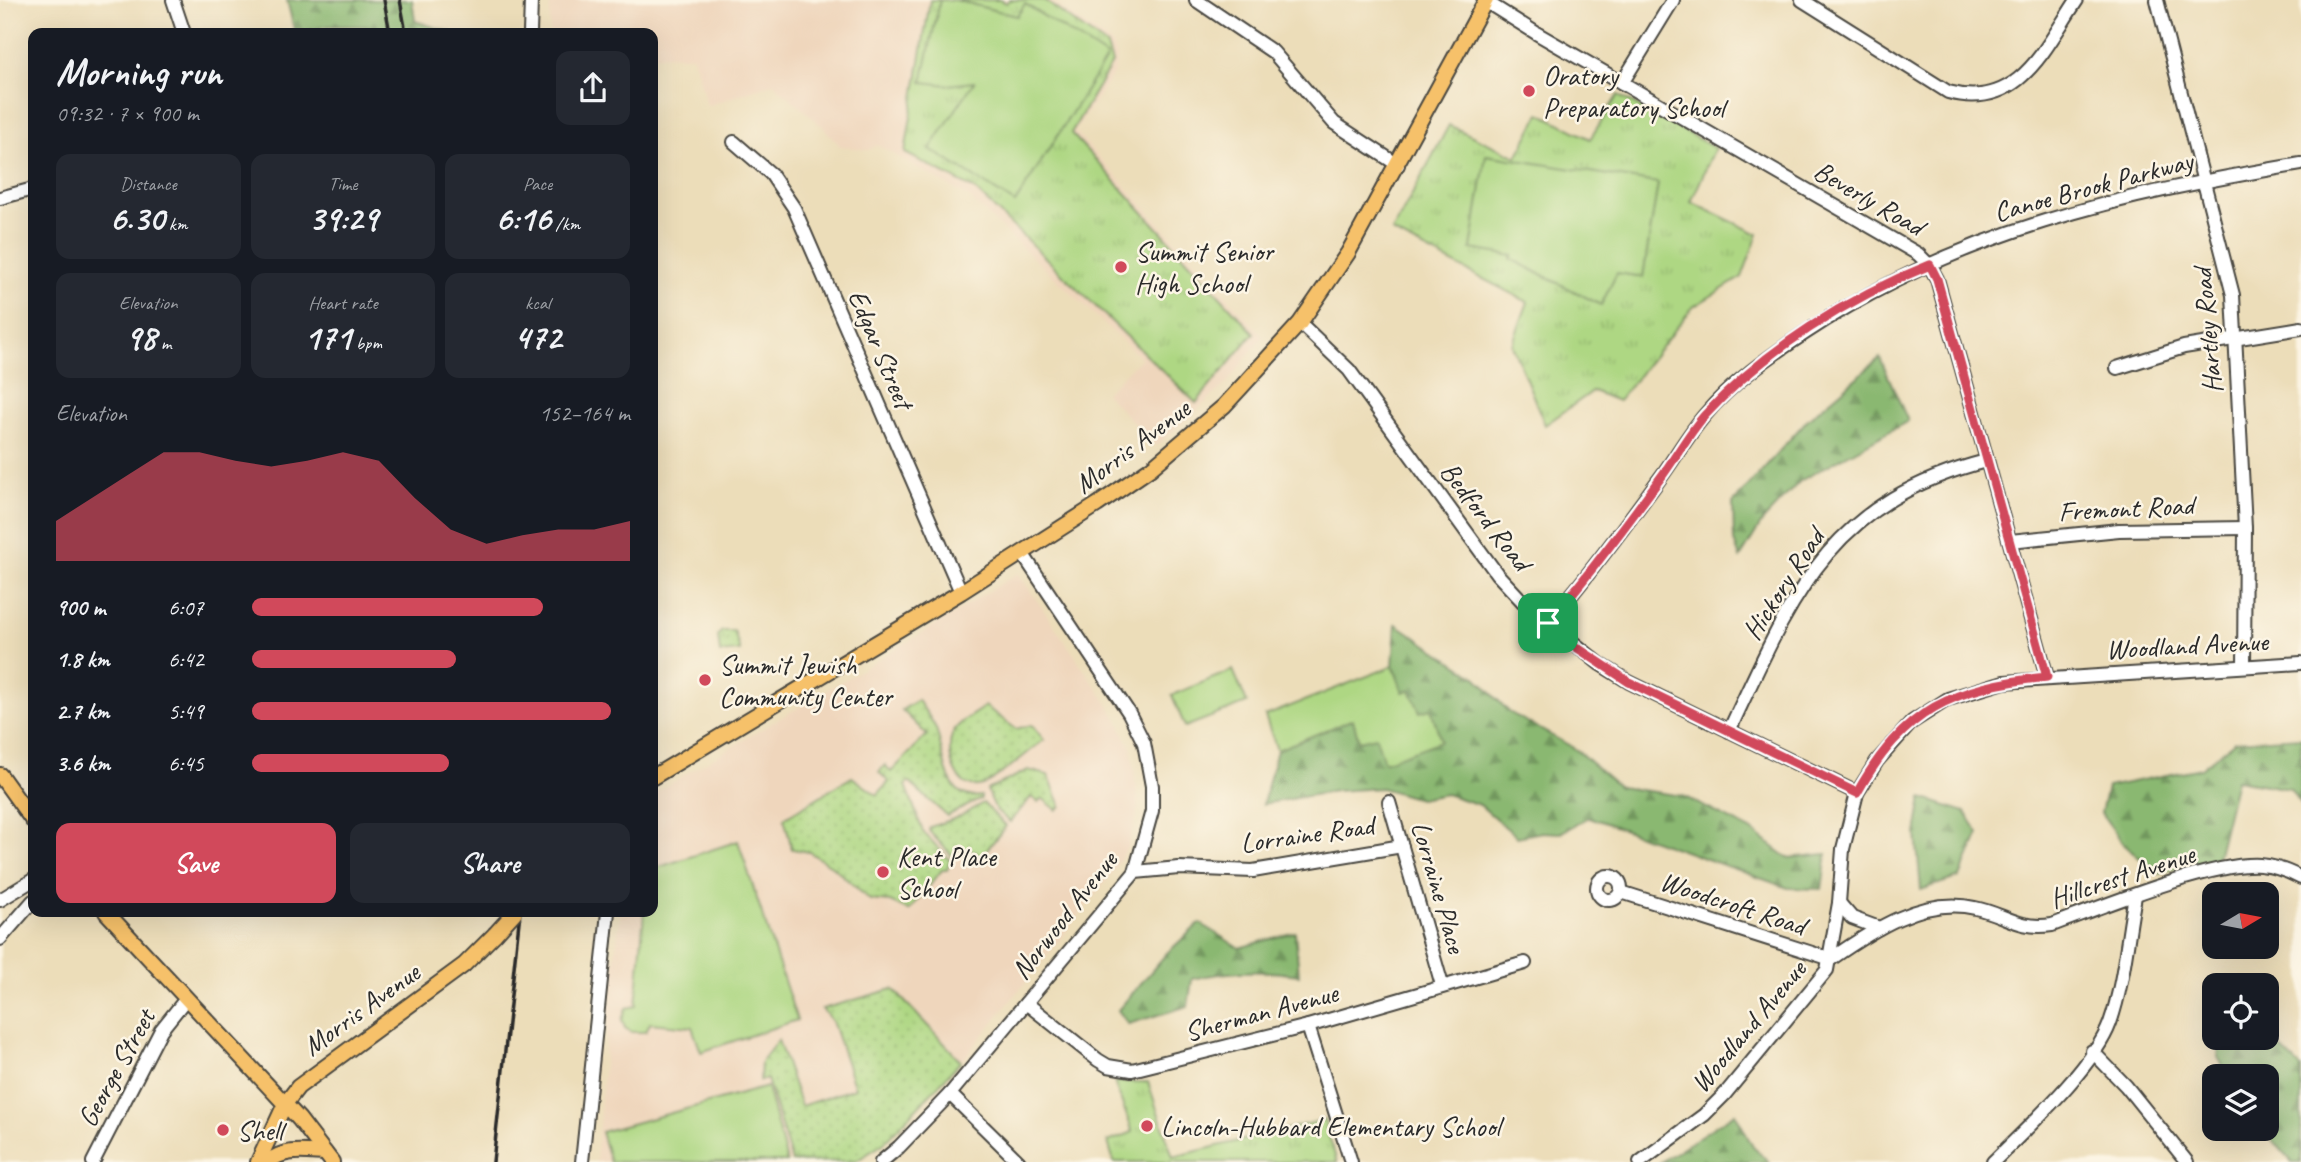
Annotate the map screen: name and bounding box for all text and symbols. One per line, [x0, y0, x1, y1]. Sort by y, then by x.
text: Morning run [56, 49, 222, 96]
button: share [556, 51, 630, 125]
place label: Oratory Preparatory School [1543, 58, 1730, 125]
marker: Oratory Preparatory School [1521, 83, 1537, 99]
text: 09:32 · 7 × 900 m [56, 99, 199, 128]
street label: Canoe Brook Parkway [1990, 142, 2199, 229]
street label: Beverly Road [1808, 153, 1934, 245]
text: Distance [120, 172, 177, 196]
text: Time [328, 172, 358, 196]
text: Pace [523, 172, 552, 196]
text: 6.30 [109, 196, 164, 241]
text: 39:29 [308, 196, 378, 241]
text: 6:16 [495, 196, 551, 241]
text: km [164, 212, 187, 236]
text: /km [551, 212, 580, 236]
place label: Summit Senior High School [1135, 234, 1275, 301]
marker: Summit Senior High School [1113, 259, 1129, 275]
street label: Hartley Road [2184, 263, 2230, 395]
street label: Edgar Street [840, 284, 923, 417]
text: Elevation [119, 291, 178, 315]
text: Heart rate [308, 291, 378, 315]
text: kcal [525, 291, 550, 315]
text: 98 [125, 315, 156, 360]
text: 171 [304, 315, 351, 360]
text: 472 [514, 315, 561, 360]
text: m [156, 331, 172, 355]
text: bpm [351, 331, 382, 355]
street label: Morris Avenue [1067, 390, 1198, 501]
text: Elevation [56, 399, 127, 428]
text: 152–164 m [539, 399, 630, 428]
street label: Bedford Road [1433, 455, 1542, 581]
street label: Fremont Road [2058, 487, 2198, 529]
street label: Hickory Road [1734, 518, 1834, 646]
text: 900 m [56, 593, 105, 622]
text: 6:07 [168, 593, 204, 622]
pin [1518, 593, 1578, 653]
icon: arrive [1529, 604, 1567, 642]
street label: Woodland Avenue [2105, 623, 2271, 667]
text: 1.8 km [56, 645, 110, 674]
text: 6:42 [168, 645, 204, 674]
place label: Summit Jewish Community Center [719, 647, 894, 714]
marker: Summit Jewish Community Center [697, 672, 713, 688]
text: 2.7 km [56, 697, 109, 726]
text: 5:49 [168, 697, 204, 726]
text: 3.6 km [56, 749, 110, 778]
text: 6:45 [168, 749, 204, 778]
street label: Lorraine Road [1238, 807, 1380, 861]
street label: Lorraine Place [1404, 817, 1475, 959]
button: Save [56, 823, 336, 903]
button: Share [350, 823, 630, 903]
street label: Hillcrest Avenue [2045, 836, 2201, 916]
place label: Kent Place School [897, 839, 998, 906]
street label: Norwood Avenue [1003, 842, 1126, 986]
street label: Woodcroft Road [1656, 863, 1814, 944]
marker: Kent Place School [875, 864, 891, 880]
north arrow [2202, 882, 2278, 959]
map controls [2202, 882, 2279, 1141]
street label: Woodland Avenue [1683, 951, 1815, 1099]
street label: Morris Avenue [296, 954, 428, 1063]
button: locate [2202, 973, 2279, 1050]
street label: Sherman Avenue [1181, 974, 1343, 1049]
street label: George Street [69, 1001, 164, 1133]
button: layers [2202, 1064, 2279, 1141]
place label: Lincoln-Hubbard Elementary School [1161, 1109, 1505, 1144]
place label: Shell [237, 1113, 288, 1148]
marker: Lincoln-Hubbard Elementary School [1139, 1118, 1155, 1134]
marker: Shell [215, 1122, 231, 1138]

